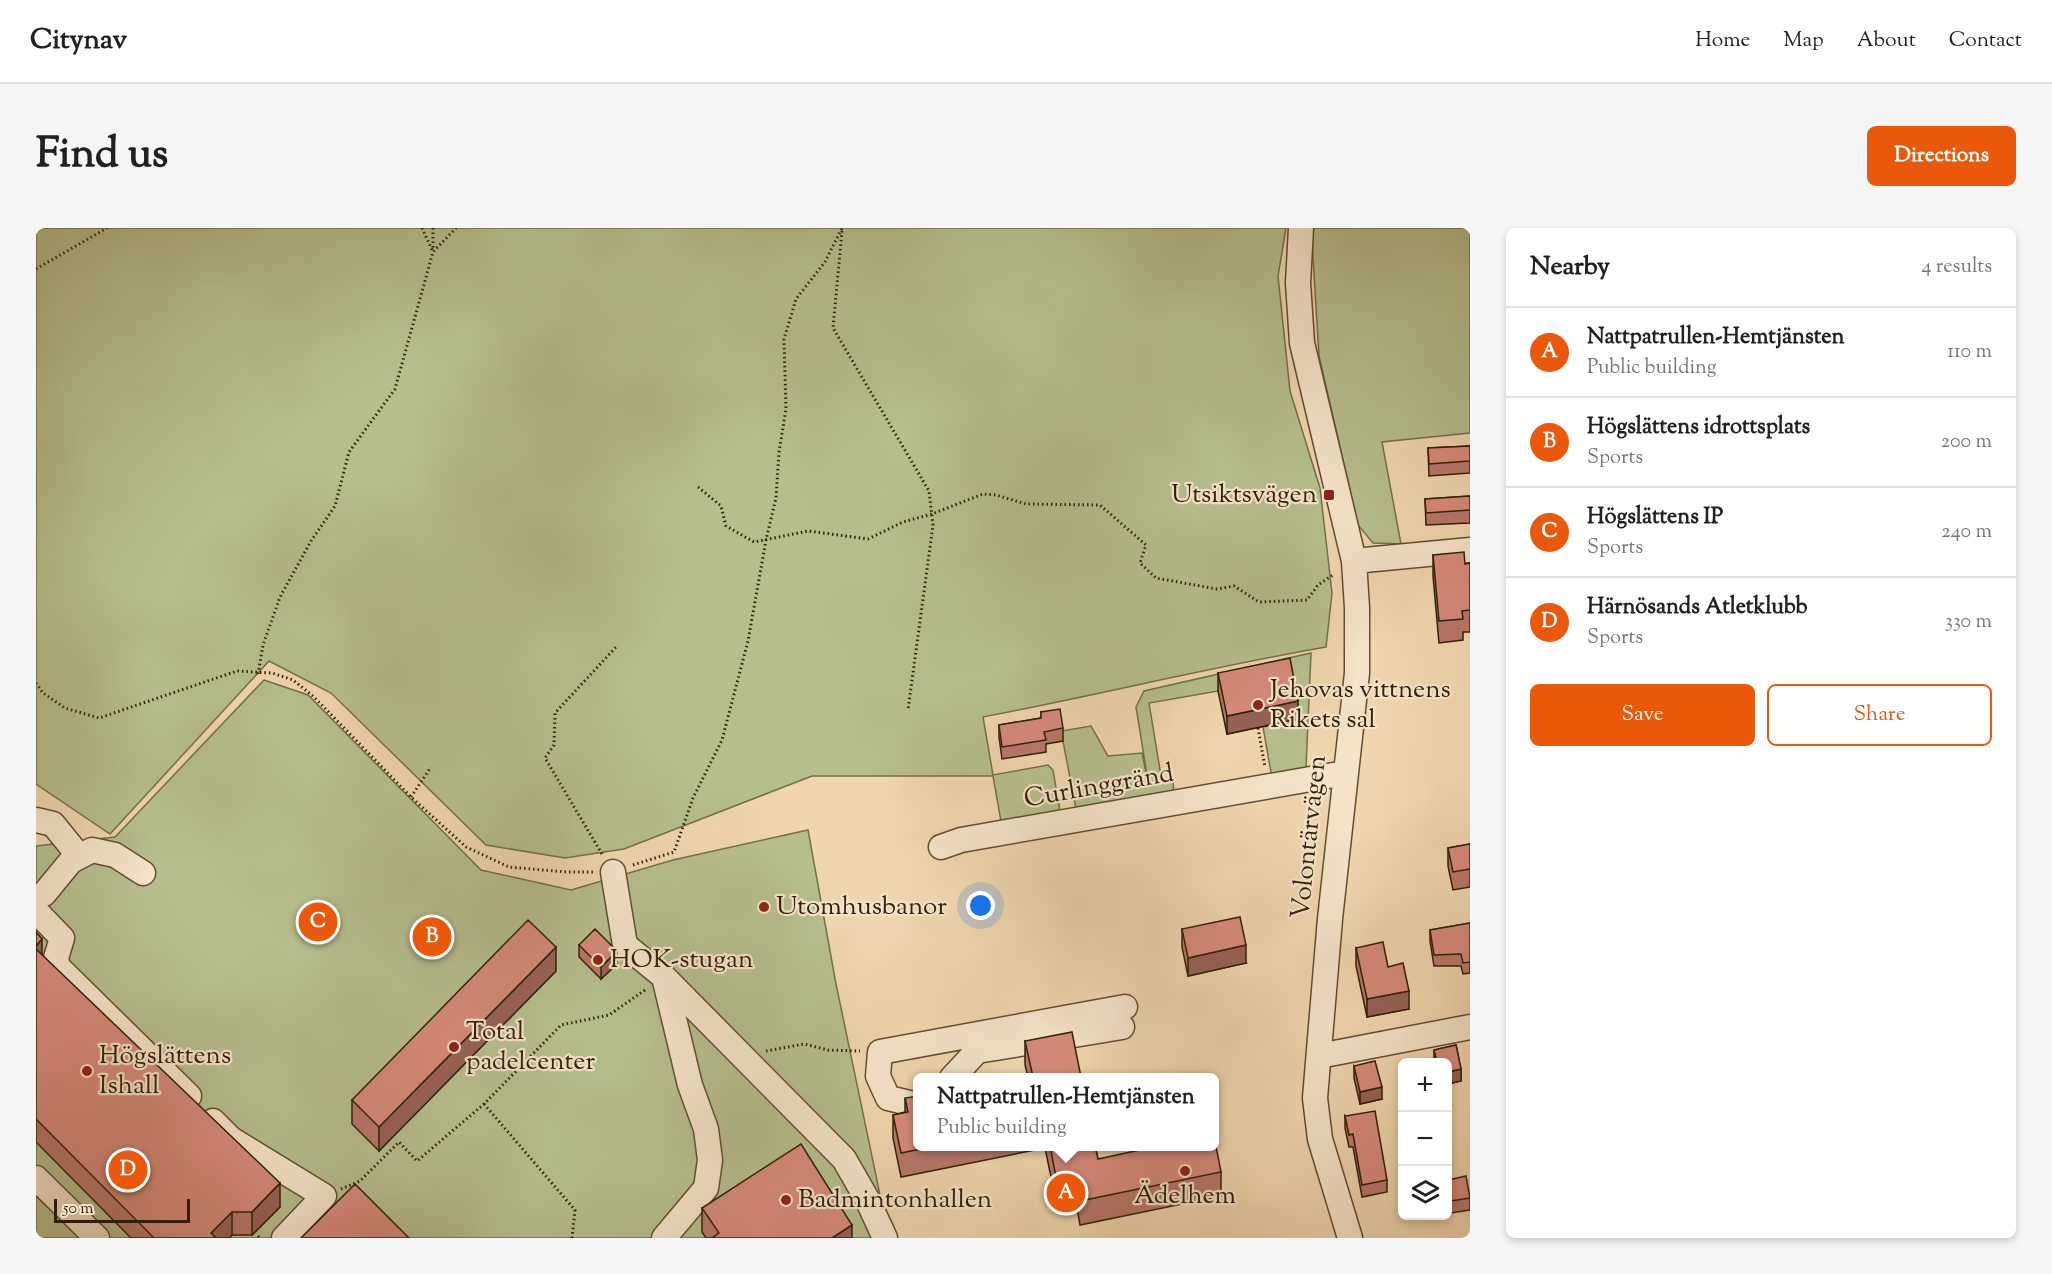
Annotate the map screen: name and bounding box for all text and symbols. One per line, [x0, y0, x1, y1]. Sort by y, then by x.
text: Citynav [30, 21, 127, 61]
text: Home [1695, 26, 1750, 56]
text: Map [1783, 26, 1824, 56]
text: About [1857, 26, 1916, 56]
text: Contact [1949, 26, 2022, 56]
text: Find us [36, 126, 168, 186]
button: Directions [1867, 126, 2016, 186]
text: Nearby [1530, 249, 1610, 286]
text: 4 results [1921, 253, 1992, 282]
text: Nattpatrullen-Hemtjänsten [1587, 322, 1844, 354]
text: A [1541, 338, 1558, 367]
text: 110 m [1947, 338, 1992, 367]
text: Public building [1587, 354, 1717, 383]
text: Högslättens idrottsplats [1587, 412, 1810, 444]
text: B [1543, 428, 1556, 457]
text: 200 m [1941, 428, 1992, 457]
text: Sports [1587, 444, 1643, 473]
place label: Utsiktsvägen [1171, 477, 1317, 514]
marker: Utsiktsvägen [1322, 488, 1336, 502]
text: Högslättens IP [1587, 502, 1723, 534]
text: C [1541, 518, 1558, 547]
text: 240 m [1941, 518, 1992, 547]
text: Sports [1587, 534, 1643, 563]
text: Härnösands Atletklubb [1587, 592, 1808, 624]
text: D [1542, 608, 1557, 637]
text: 330 m [1945, 608, 1992, 637]
text: Sports [1587, 624, 1643, 653]
place label: Jehovas vittnens Rikets sal [1268, 672, 1451, 739]
button: Save [1530, 684, 1755, 746]
button: Share [1767, 684, 1992, 746]
marker: Jehovas vittnens Rikets sal [1251, 698, 1265, 712]
street label: Volontärvägen [1283, 753, 1337, 921]
street label: Curlinggränd [1021, 756, 1177, 818]
place label: Utomhusbanor [776, 889, 947, 926]
your location [966, 891, 995, 920]
pin: C [298, 900, 338, 944]
marker: Utomhusbanor [757, 900, 771, 914]
pin: B [412, 914, 452, 960]
place label: HOK-stugan [610, 942, 753, 979]
marker: HOK-stugan [591, 953, 605, 967]
place label: Total padelcenter [466, 1014, 595, 1081]
place label: Högslättens Ishall [99, 1038, 231, 1105]
marker: Total padelcenter [447, 1040, 461, 1054]
map controls [1398, 1058, 1452, 1220]
button: + [1398, 1058, 1452, 1112]
marker: Högslättens Ishall [80, 1064, 94, 1078]
popup [913, 1073, 1219, 1151]
text: Nattpatrullen-Hemtjänsten [937, 1082, 1195, 1114]
button: − [1398, 1112, 1452, 1166]
text: Public building [937, 1114, 1067, 1143]
pin: D [108, 1148, 148, 1192]
marker: Ädelhem [1178, 1164, 1192, 1178]
button: layers [1398, 1166, 1452, 1220]
pin: A [1046, 1170, 1086, 1216]
place label: Ädelhem [1134, 1178, 1236, 1215]
place label: Badmintonhallen [798, 1182, 992, 1219]
marker: Badmintonhallen [779, 1193, 793, 1207]
scale bar [54, 1196, 190, 1224]
text: 50 m [63, 1198, 94, 1221]

